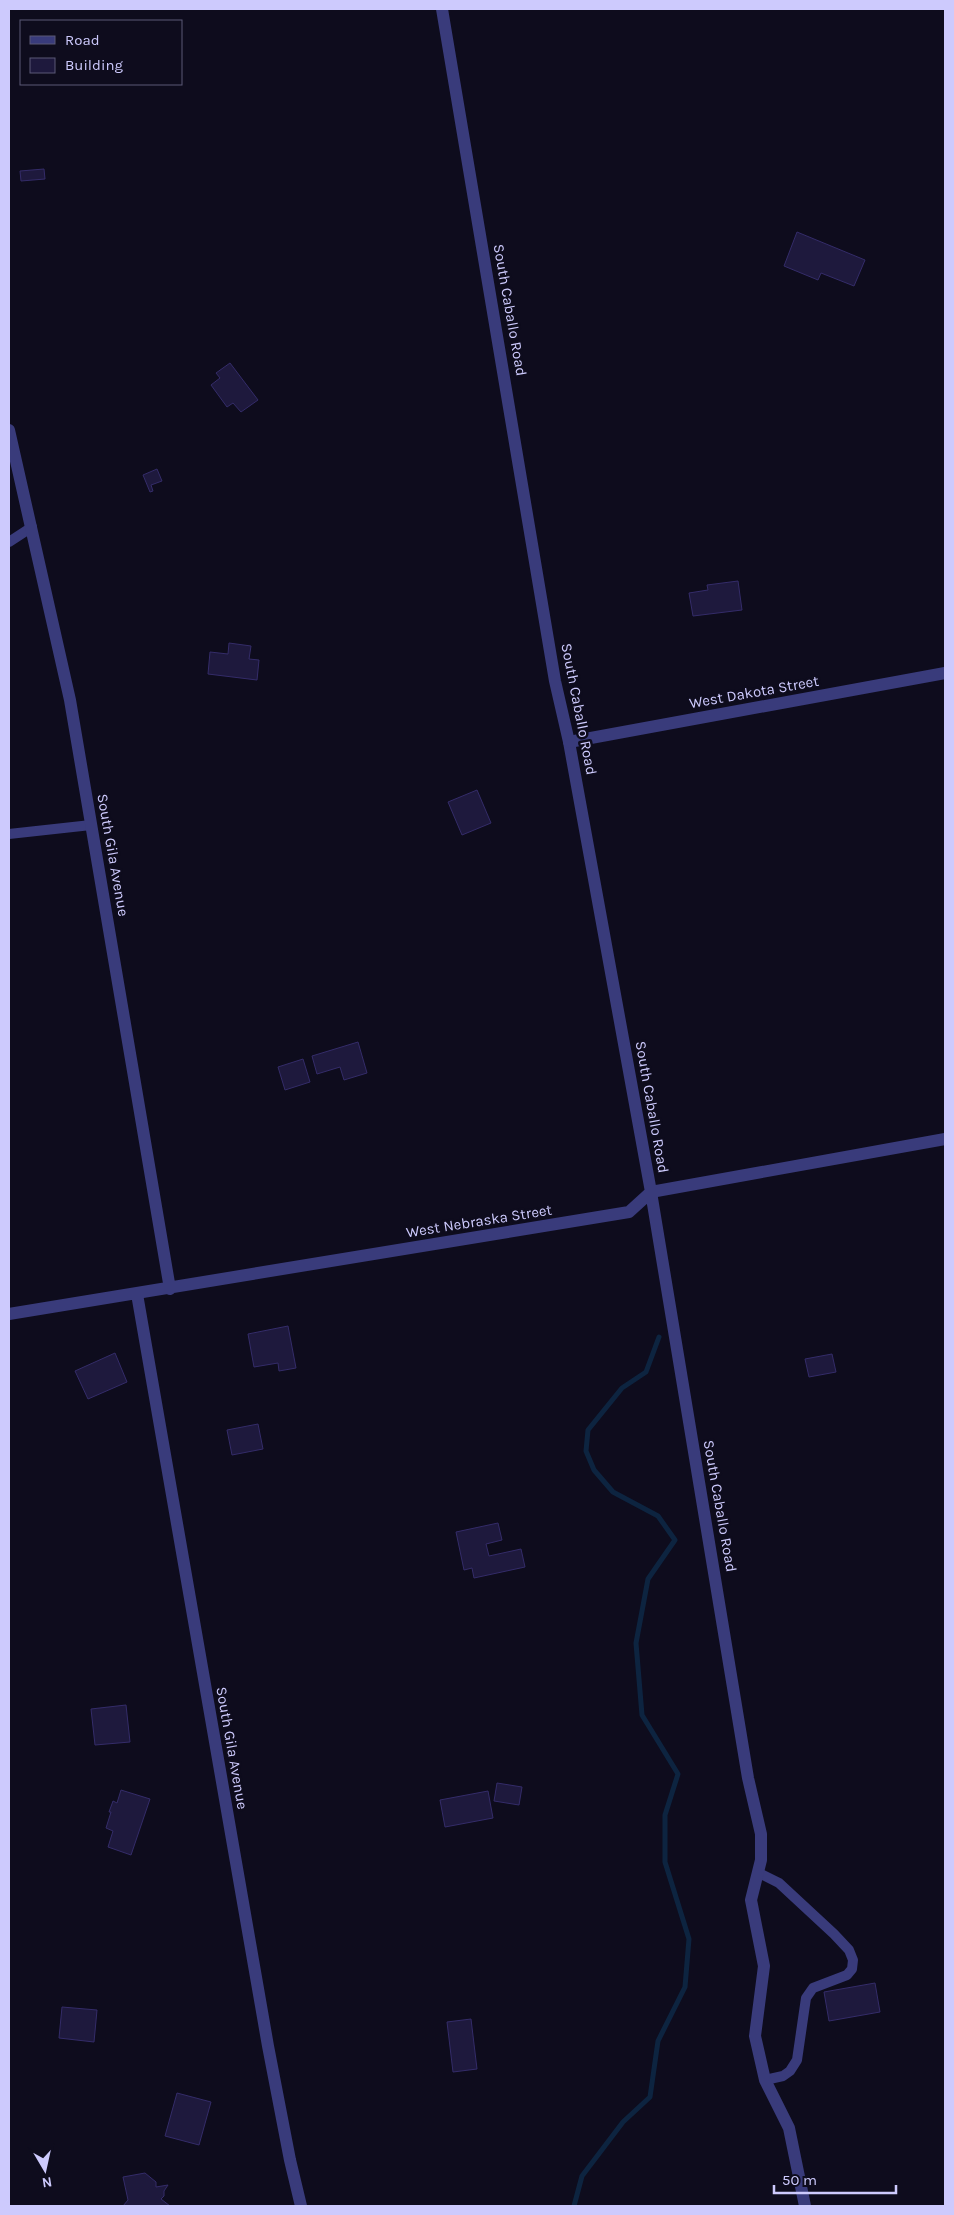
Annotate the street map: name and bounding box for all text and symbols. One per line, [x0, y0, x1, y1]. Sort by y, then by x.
legend [20, 20, 182, 85]
text: Road [65, 31, 100, 49]
text: Building [65, 56, 123, 74]
street label: South Caballo Road [490, 243, 530, 377]
street label: South Caballo Road [557, 642, 601, 776]
street label: West Dakota Street [688, 672, 820, 712]
street label: South Gila Avenue [93, 792, 133, 918]
street label: South Caballo Road [632, 1040, 672, 1174]
street label: West Nebraska Street [405, 1201, 554, 1241]
street label: South Caballo Road [700, 1439, 740, 1573]
street label: South Gila Avenue [212, 1685, 252, 1811]
north arrow [20, 2145, 70, 2195]
scale bar [774, 2162, 896, 2194]
text: 50 m [782, 2171, 817, 2189]
text: N [41, 2173, 53, 2192]

